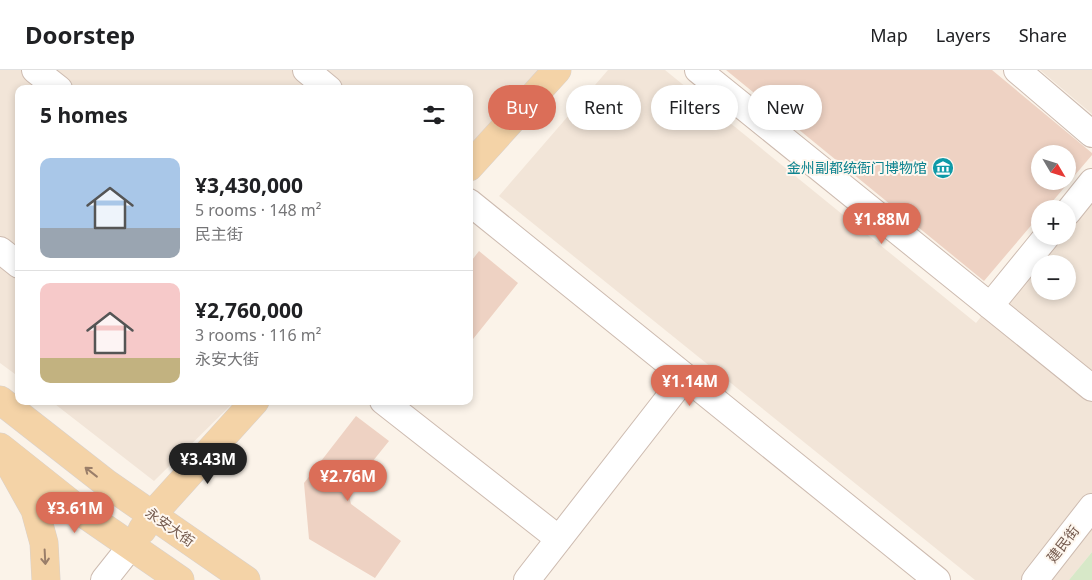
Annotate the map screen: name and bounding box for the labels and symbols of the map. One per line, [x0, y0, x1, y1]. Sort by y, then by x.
north arrow [1031, 145, 1076, 190]
museum icon: 金州副都统衙门博物馆 [931, 156, 955, 180]
place label: 金州副都统衙门博物馆 [787, 158, 927, 177]
pin: ¥1.88M [841, 202, 923, 245]
pin: ¥1.14M [649, 364, 731, 407]
pin: ¥3.43M [167, 442, 249, 485]
pin: ¥2.76M [307, 460, 389, 502]
one-way arrow [85, 466, 98, 477]
pin: ¥3.61M [34, 492, 116, 534]
street label: 永安大街 [142, 503, 199, 550]
street label: 建民街 [1042, 521, 1083, 566]
one-way arrow [40, 549, 49, 565]

